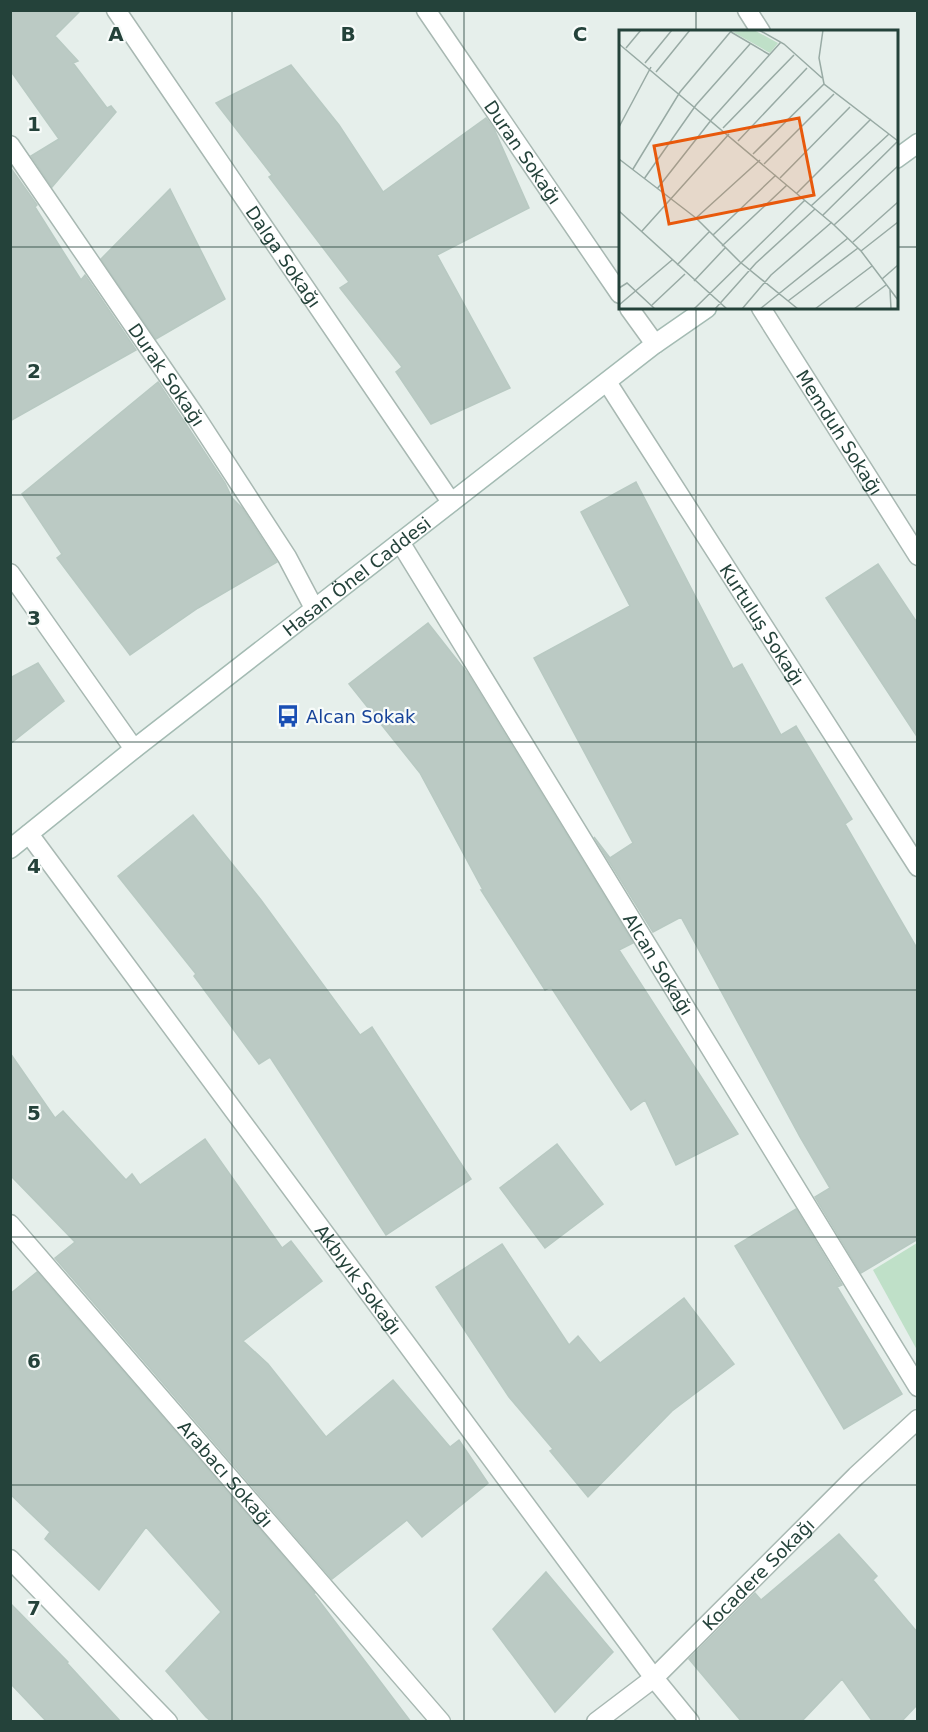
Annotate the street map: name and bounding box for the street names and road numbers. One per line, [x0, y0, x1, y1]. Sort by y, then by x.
street label: Duran Sokağı [480, 96, 566, 208]
street label: Dalga Sokağı [242, 202, 326, 311]
street label: Durak Sokağı [124, 319, 209, 430]
street label: Memduh Sokağı [792, 366, 887, 499]
street label: Hasan Önel Caddesi [278, 512, 435, 640]
street label: Kurtuluş Sokağı [716, 560, 809, 689]
street label: Alcan Sokağı [620, 909, 698, 1019]
street label: Akbıyık Sokağı [311, 1220, 406, 1338]
street label: Arabacı Sokağı [174, 1416, 278, 1531]
street label: Kocadere Sokağı [698, 1514, 818, 1634]

